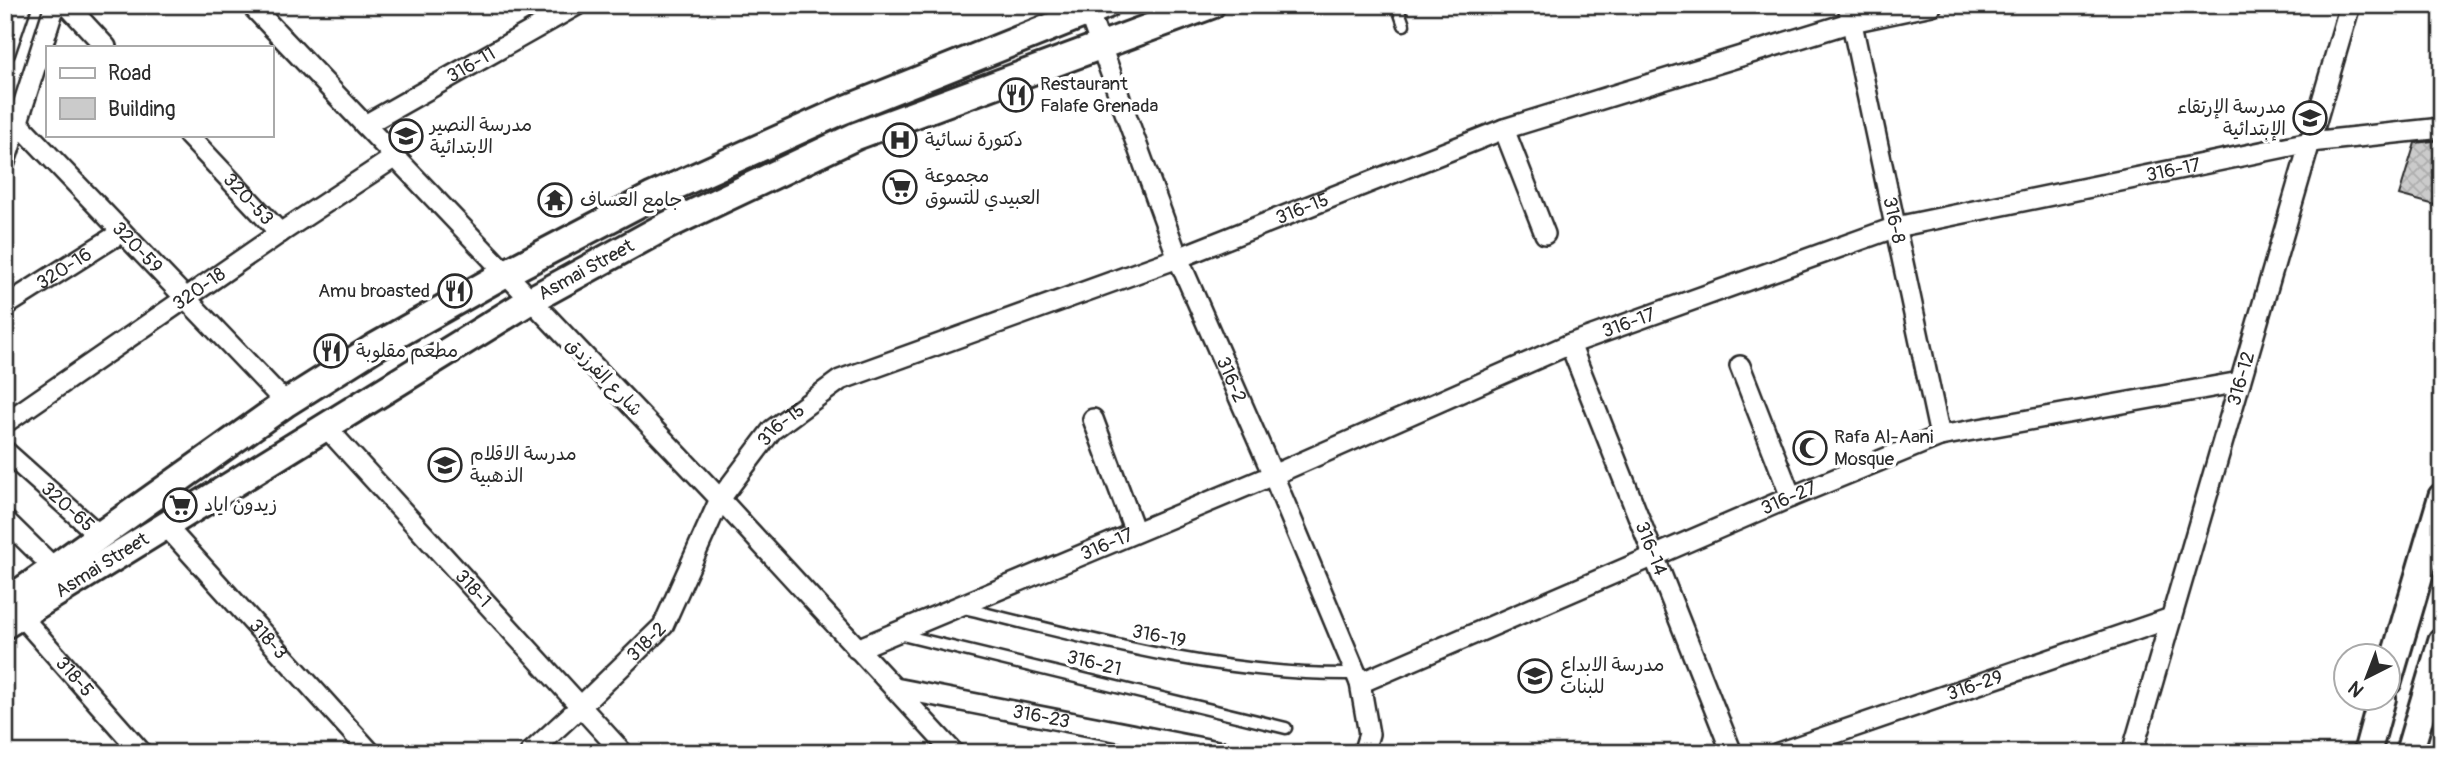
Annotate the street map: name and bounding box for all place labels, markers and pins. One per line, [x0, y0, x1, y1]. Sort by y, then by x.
place label: Restaurant Falafe Grenada [1040, 72, 1158, 118]
restaurant icon: Restaurant Falafe Grenada [997, 76, 1035, 114]
place label: مدرسة الإرتقاء الإبتدائية [2177, 95, 2286, 141]
school or university icon: مدرسة الإرتقاء الإبتدائية [2291, 99, 2329, 137]
place label: مدرسة النصير الابتدائية [428, 113, 532, 159]
school or university icon: مدرسة النصير الابتدائية [387, 117, 425, 155]
hospital icon: دكتورة نسائية [881, 121, 919, 159]
place label: دكتورة نسائية [925, 128, 1023, 152]
place label: مجموعة العبيدي للتسوق [925, 164, 1040, 212]
supermarket icon: مجموعة العبيدي للتسوق [881, 168, 919, 206]
temple icon: جامع العساف [536, 181, 574, 219]
place label: جامع العساف [580, 188, 682, 213]
restaurant icon: Amu broasted [436, 272, 474, 310]
place label: Amu broasted [318, 279, 430, 303]
restaurant icon: مطعم مقلوبة [312, 332, 350, 370]
place label: مطعم مقلوبة [356, 339, 458, 365]
place label: Rafa Al-Aani Mosque [1834, 425, 1933, 471]
mosque icon: Rafa Al-Aani Mosque [1791, 429, 1829, 467]
place label: مدرسة الاقلام الذهبية [470, 442, 577, 488]
school or university icon: مدرسة الاقلام الذهبية [426, 446, 464, 484]
supermarket icon: زيدون اياد [161, 486, 199, 524]
place label: زيدون اياد [204, 493, 277, 517]
place label: مدرسة الابداع للبنات [1560, 653, 1664, 699]
school or university icon: مدرسة الابداع للبنات [1516, 657, 1554, 695]

